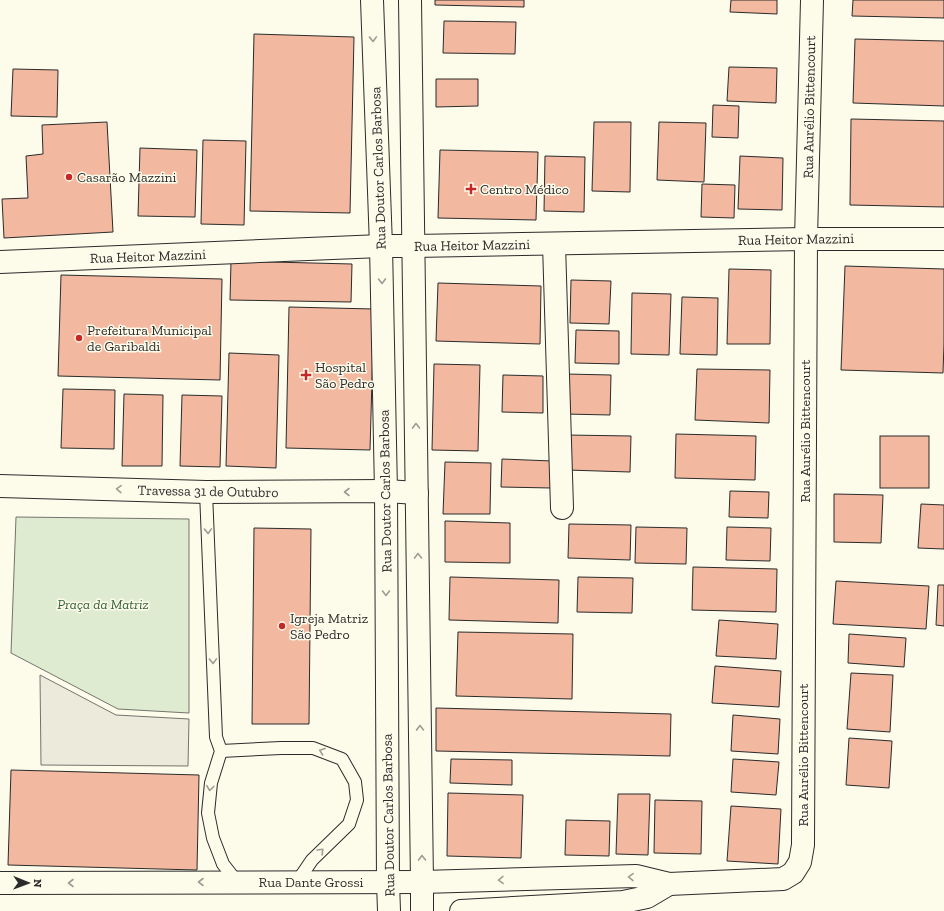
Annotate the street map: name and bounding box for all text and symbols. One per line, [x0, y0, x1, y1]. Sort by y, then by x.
street label: Rua Aurélio Bittencourt [800, 35, 819, 179]
one-way arrow [369, 36, 377, 42]
street label: Rua Doutor Carlos Barbosa [367, 86, 390, 250]
place label: Casarão Mazzini [77, 169, 177, 186]
marker: Casarão Mazzini [64, 172, 74, 182]
place label: Centro Médico [480, 181, 569, 198]
marker: Centro Médico [465, 183, 477, 195]
street label: Rua Heitor Mazzini [738, 230, 854, 249]
street label: Rua Heitor Mazzini [414, 236, 530, 255]
street label: Rua Heitor Mazzini [90, 246, 206, 267]
one-way arrow [378, 278, 386, 284]
place label: Prefeitura Municipal de Garibaldi [87, 322, 212, 355]
marker: Prefeitura Municipal de Garibaldi [74, 333, 84, 343]
place label: Hospital São Pedro [315, 359, 375, 392]
street label: Rua Aurélio Bittencourt [797, 359, 814, 503]
marker: Hospital São Pedro [300, 369, 312, 381]
street label: Rua Doutor Carlos Barbosa [376, 409, 395, 573]
one-way arrow [412, 423, 420, 429]
street label: Travessa 31 de Outubro [137, 482, 279, 501]
one-way arrow [116, 485, 122, 494]
one-way arrow [344, 488, 350, 496]
one-way arrow [204, 528, 212, 534]
one-way arrow [414, 553, 422, 559]
one-way arrow [382, 590, 391, 596]
park label: Praça da Matriz [57, 596, 149, 613]
place label: Igreja Matriz São Pedro [290, 610, 369, 643]
marker: Igreja Matriz São Pedro [277, 621, 287, 631]
one-way arrow [209, 658, 217, 664]
street label: Rua Aurélio Bittencourt [795, 683, 812, 827]
one-way arrow [416, 725, 424, 731]
street label: Rua Doutor Carlos Barbosa [379, 733, 398, 897]
one-way arrow [318, 748, 325, 756]
one-way arrow [206, 785, 215, 791]
one-way arrow [316, 848, 324, 856]
one-way arrow [418, 855, 426, 861]
north arrow [8, 863, 48, 903]
one-way arrow [628, 872, 634, 881]
street label: Rua Dante Grossi [259, 874, 364, 891]
one-way arrow [498, 875, 504, 884]
one-way arrow [198, 878, 204, 886]
text: N [31, 879, 44, 888]
one-way arrow [68, 879, 74, 887]

